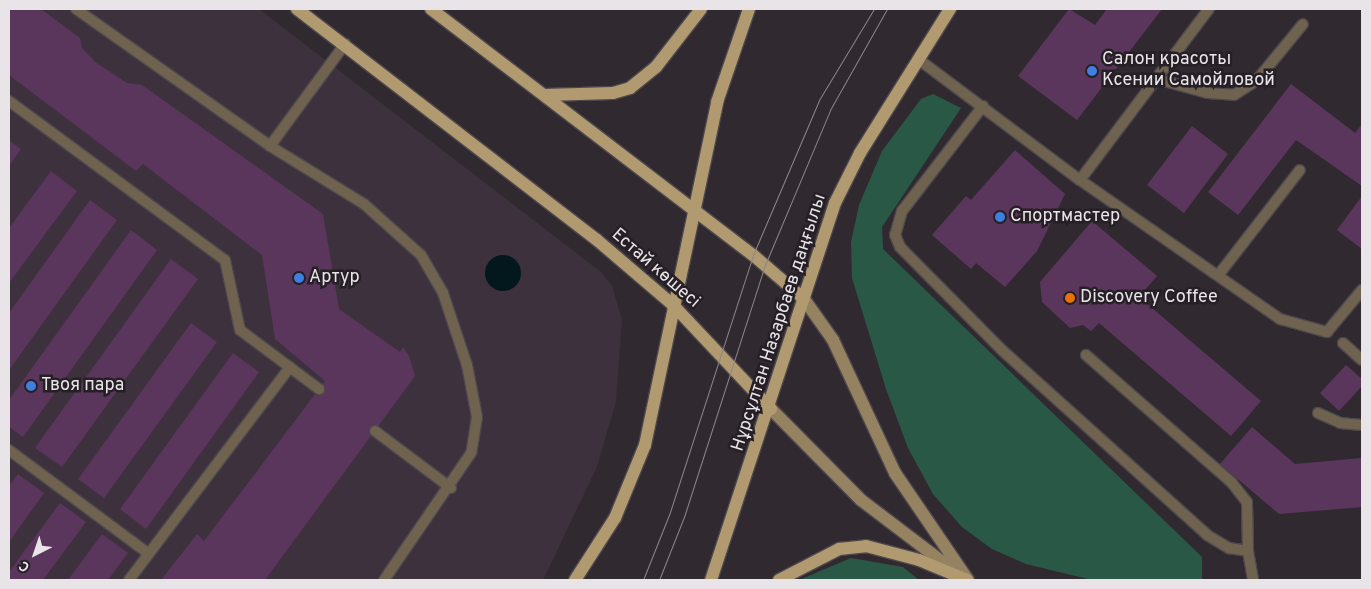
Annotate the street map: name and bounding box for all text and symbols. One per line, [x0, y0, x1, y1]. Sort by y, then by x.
place label: Салон красоты Ксении Самойловой [1102, 50, 1275, 92]
marker: Салон красоты Ксении Самойловой [1086, 65, 1098, 77]
street label: Нұрсұлтан Назарбаев даңғылы [728, 192, 832, 454]
place label: Спортмастер [1010, 206, 1120, 228]
marker: Спортмастер [994, 211, 1006, 223]
street label: Естай көшесі [606, 225, 704, 313]
place label: Артур [309, 267, 360, 289]
marker: Артур [293, 272, 305, 284]
place label: Discovery Coffee [1080, 287, 1218, 309]
marker: Discovery Coffee [1064, 292, 1076, 304]
place label: Твоя пара [41, 375, 124, 397]
marker: Твоя пара [25, 380, 37, 392]
north arrow [10, 529, 60, 579]
text: С [16, 556, 34, 575]

